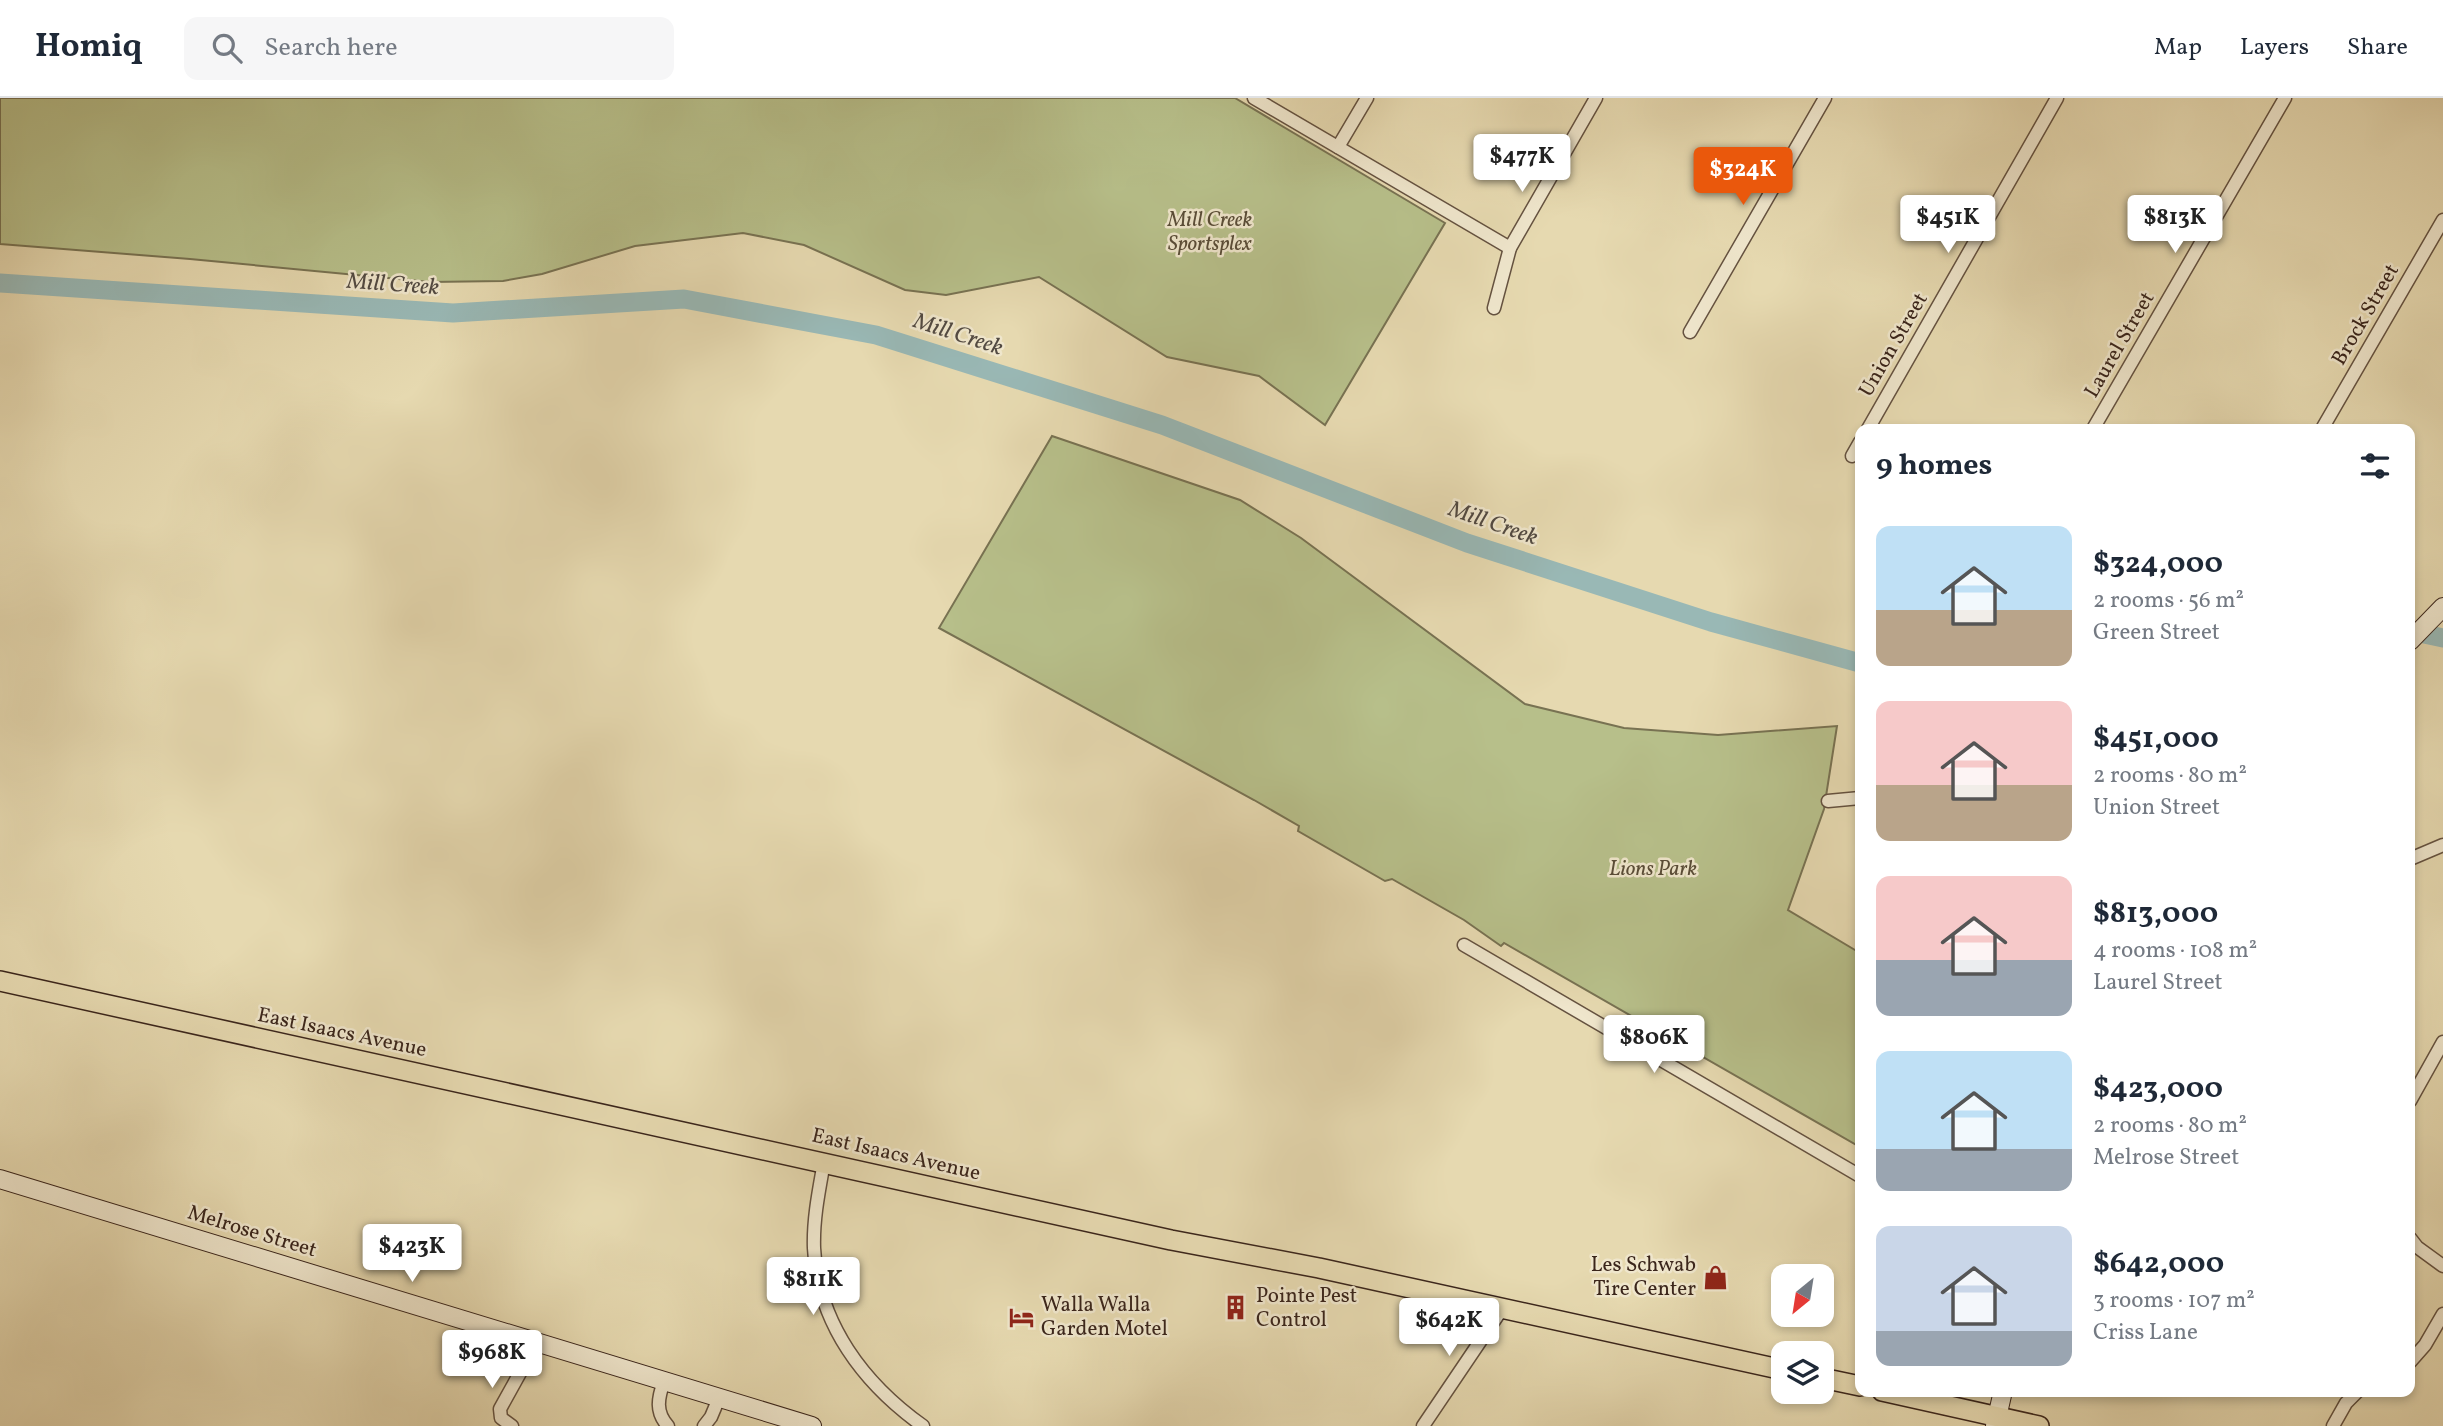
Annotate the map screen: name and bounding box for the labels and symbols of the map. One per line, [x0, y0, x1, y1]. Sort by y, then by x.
pin: $477K [1473, 134, 1571, 194]
pin: $324K [1694, 148, 1792, 207]
pin: $451K [1899, 195, 1997, 255]
pin: $813K [2126, 195, 2224, 255]
park label: Mill Creek Sportsplex [1167, 206, 1253, 259]
street label: Brock Street [2325, 259, 2407, 371]
water label: Mill Creek [345, 266, 441, 304]
street label: Laurel Street [2078, 287, 2162, 403]
street label: Union Street [1852, 288, 1936, 402]
water label: Mill Creek [908, 305, 1007, 365]
water label: Mill Creek [1443, 493, 1542, 554]
park label: Lions Park [1609, 855, 1697, 884]
street label: East Isaacs Avenue [255, 1001, 429, 1065]
pin: $806K [1605, 1016, 1703, 1075]
street label: East Isaacs Avenue [809, 1121, 983, 1189]
street label: Melrose Street [184, 1199, 320, 1265]
pin: $423K [363, 1224, 461, 1284]
place label: Les Schwab Tire Center [1591, 1251, 1696, 1304]
pin: $811K [764, 1258, 862, 1317]
shop icon: Les Schwab Tire Center [1702, 1263, 1730, 1291]
north arrow [1771, 1264, 1834, 1326]
place label: Pointe Pest Control [1256, 1282, 1357, 1335]
place label: Walla Walla Garden Motel [1041, 1291, 1168, 1344]
building icon: Pointe Pest Control [1222, 1294, 1250, 1322]
pin: $642K [1400, 1298, 1498, 1358]
hotel icon: Walla Walla Garden Motel [1007, 1303, 1035, 1331]
pin: $968K [443, 1330, 541, 1390]

